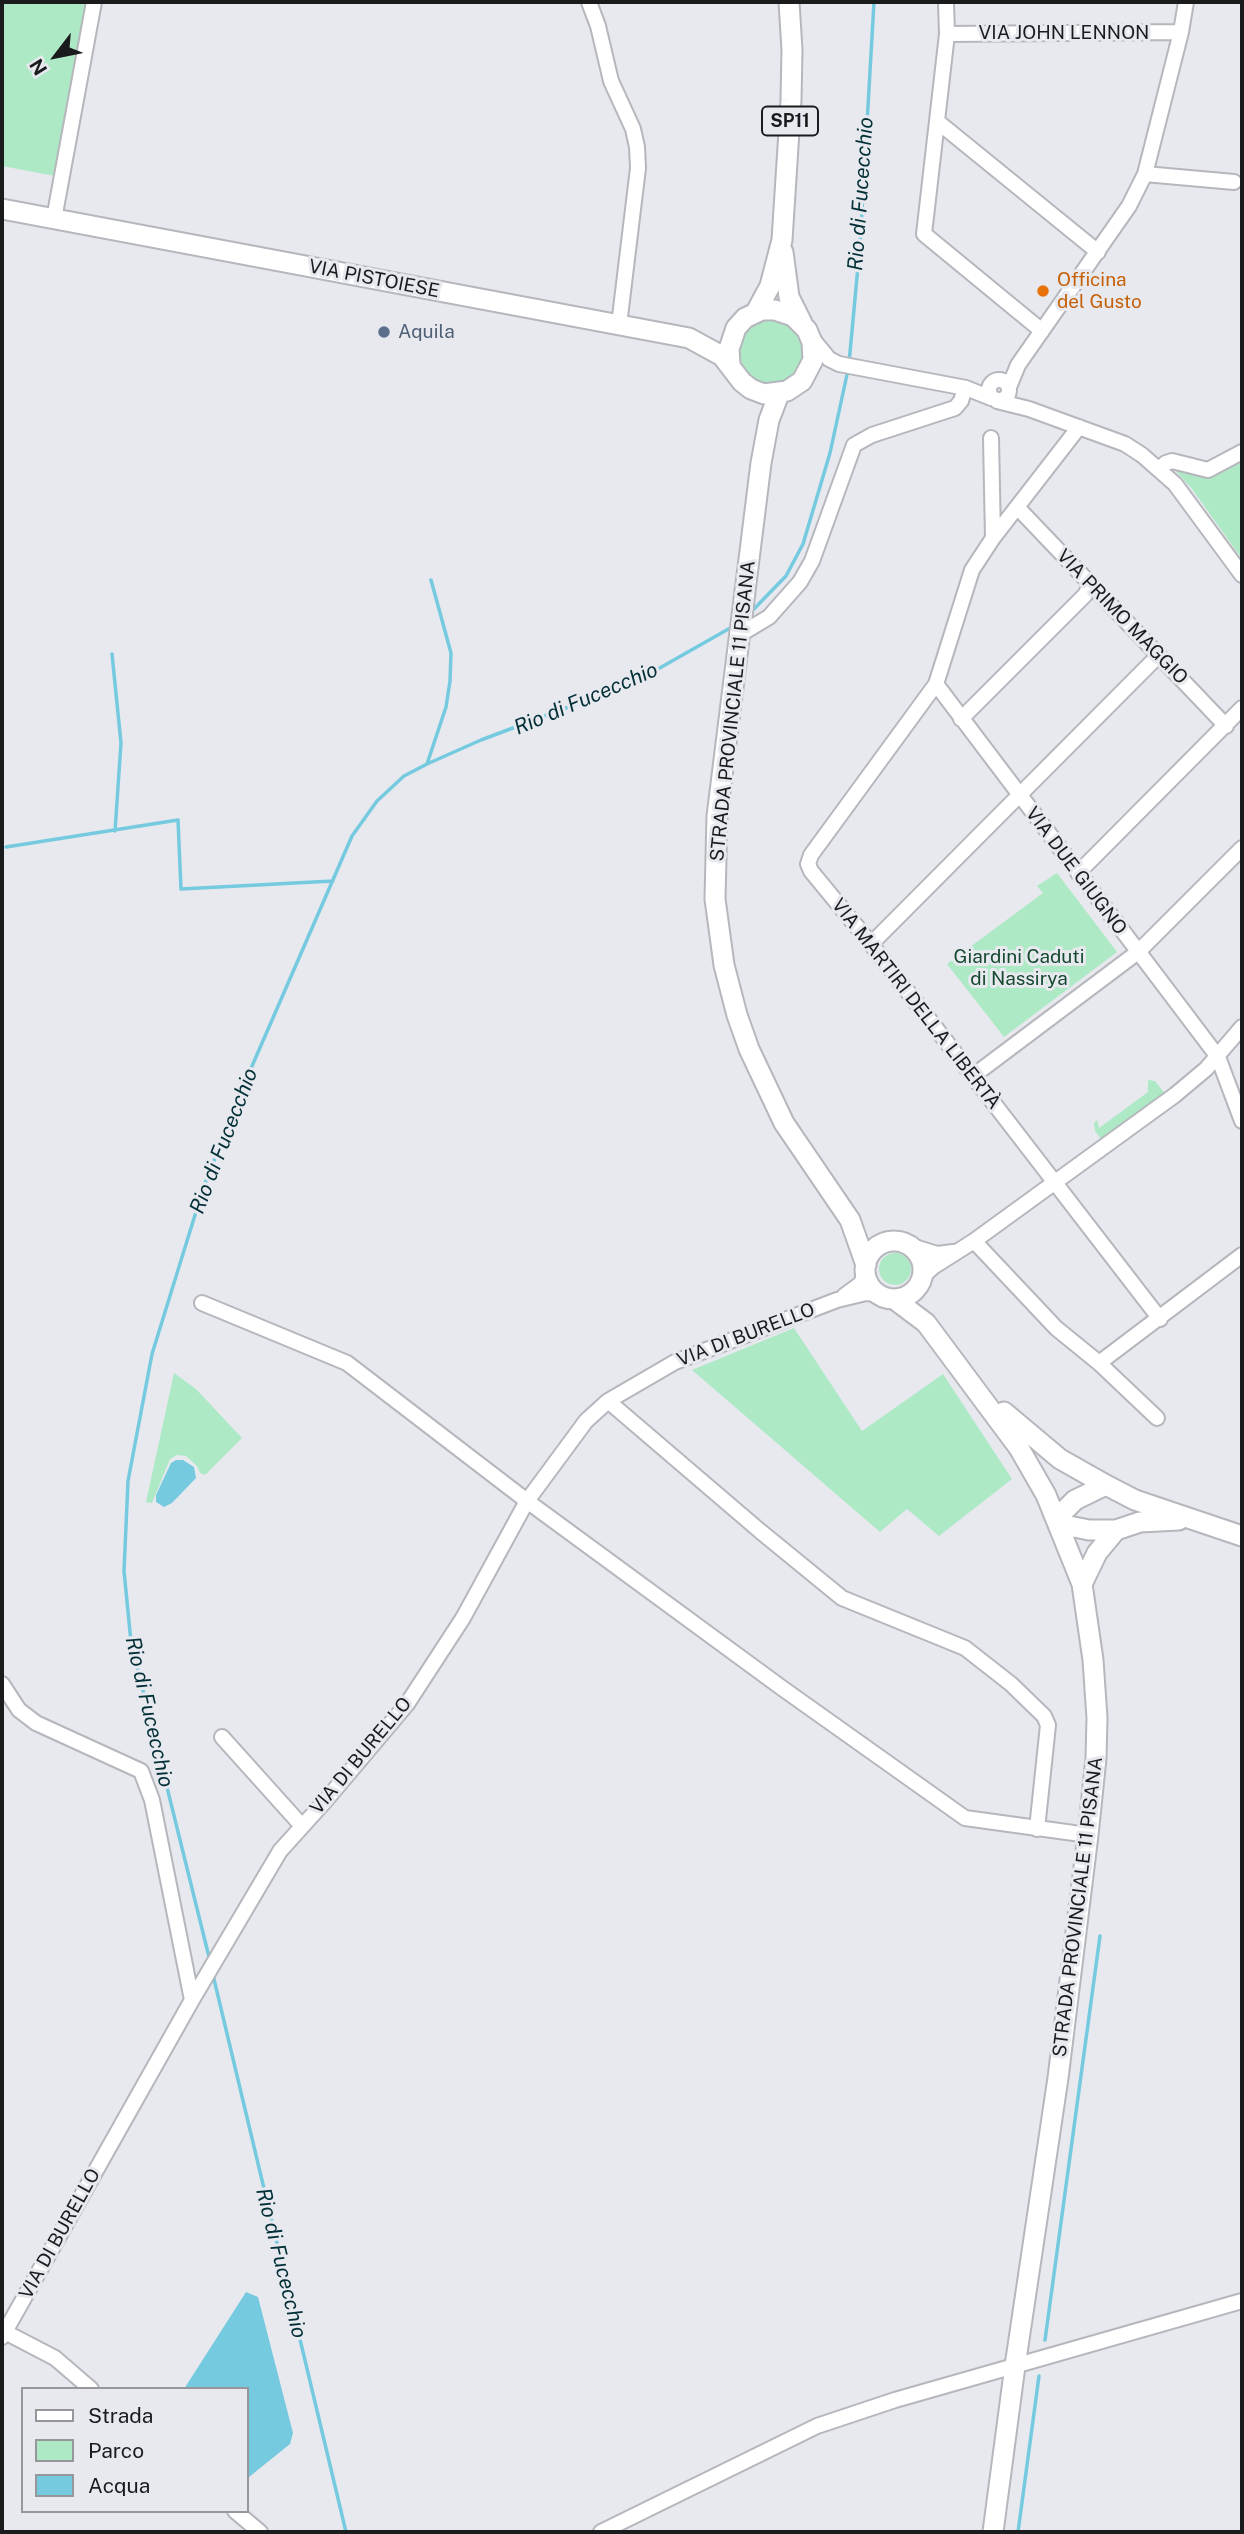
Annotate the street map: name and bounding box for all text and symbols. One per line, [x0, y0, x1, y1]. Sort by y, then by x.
north arrow [21, 21, 91, 91]
street label: VIA JOHN LENNON [979, 22, 1149, 44]
text: N [25, 55, 51, 79]
road number: SP11 [762, 106, 818, 136]
water label: Rio di Fucecchio [843, 116, 879, 272]
street label: VIA PISTOIESE [307, 255, 441, 303]
place label: Officina del Gusto [1057, 269, 1142, 313]
marker: Officina del Gusto [1035, 283, 1051, 299]
place label: Aquila [398, 321, 455, 343]
marker: Aquila [376, 324, 392, 340]
street label: VIA PRIMO MAGGIO [1052, 545, 1192, 689]
street label: STRADA PROVINCIALE 11 PISANA [706, 559, 760, 863]
water label: Rio di Fucecchio [510, 657, 662, 741]
street label: VIA DUE GIUGNO [1021, 803, 1131, 939]
street label: VIA MARTIRI DELLA LIBERTÀ [827, 894, 1005, 1114]
park label: Giardini Caduti di Nassirya [954, 946, 1084, 990]
water label: Rio di Fucecchio [185, 1065, 263, 1217]
street label: VIA DI BURELLO [674, 1298, 818, 1372]
water label: Rio di Fucecchio [119, 1634, 179, 1790]
street label: VIA DI BURELLO [305, 1693, 417, 1819]
street label: STRADA PROVINCIALE 11 PISANA [1048, 1756, 1108, 2058]
street label: VIA DI BURELLO [15, 2165, 105, 2303]
water label: Rio di Fucecchio [250, 2185, 312, 2341]
legend [21, 2387, 248, 2513]
text: Strada [88, 2403, 153, 2428]
text: Parco [88, 2438, 144, 2463]
text: Acqua [88, 2473, 150, 2498]

